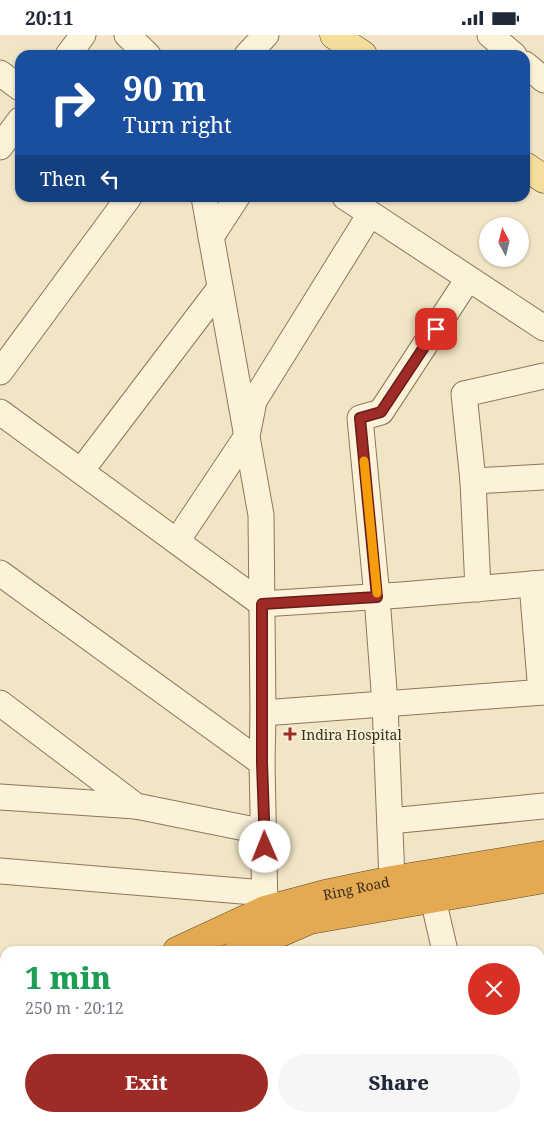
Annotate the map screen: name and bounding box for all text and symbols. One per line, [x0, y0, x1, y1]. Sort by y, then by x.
text: 20:11 [25, 5, 74, 31]
text: 90 m [123, 64, 206, 111]
icon: right [40, 70, 105, 135]
text: Turn right [123, 109, 232, 139]
icon: left [96, 165, 124, 193]
text: Then [40, 166, 86, 192]
north arrow [479, 217, 529, 267]
map controls [479, 217, 529, 267]
pin [415, 308, 457, 350]
icon: arrive [422, 315, 450, 343]
place label: Indira Hospital [301, 725, 402, 744]
marker: Indira Hospital [283, 727, 297, 741]
position arrow [238, 820, 290, 872]
street label: Ring Road [321, 871, 392, 904]
text: 1 min [25, 957, 111, 998]
button: close [468, 963, 520, 1015]
text: 250 m · 20:12 [25, 997, 124, 1019]
button: Exit [25, 1054, 268, 1112]
button: Share [278, 1054, 520, 1112]

